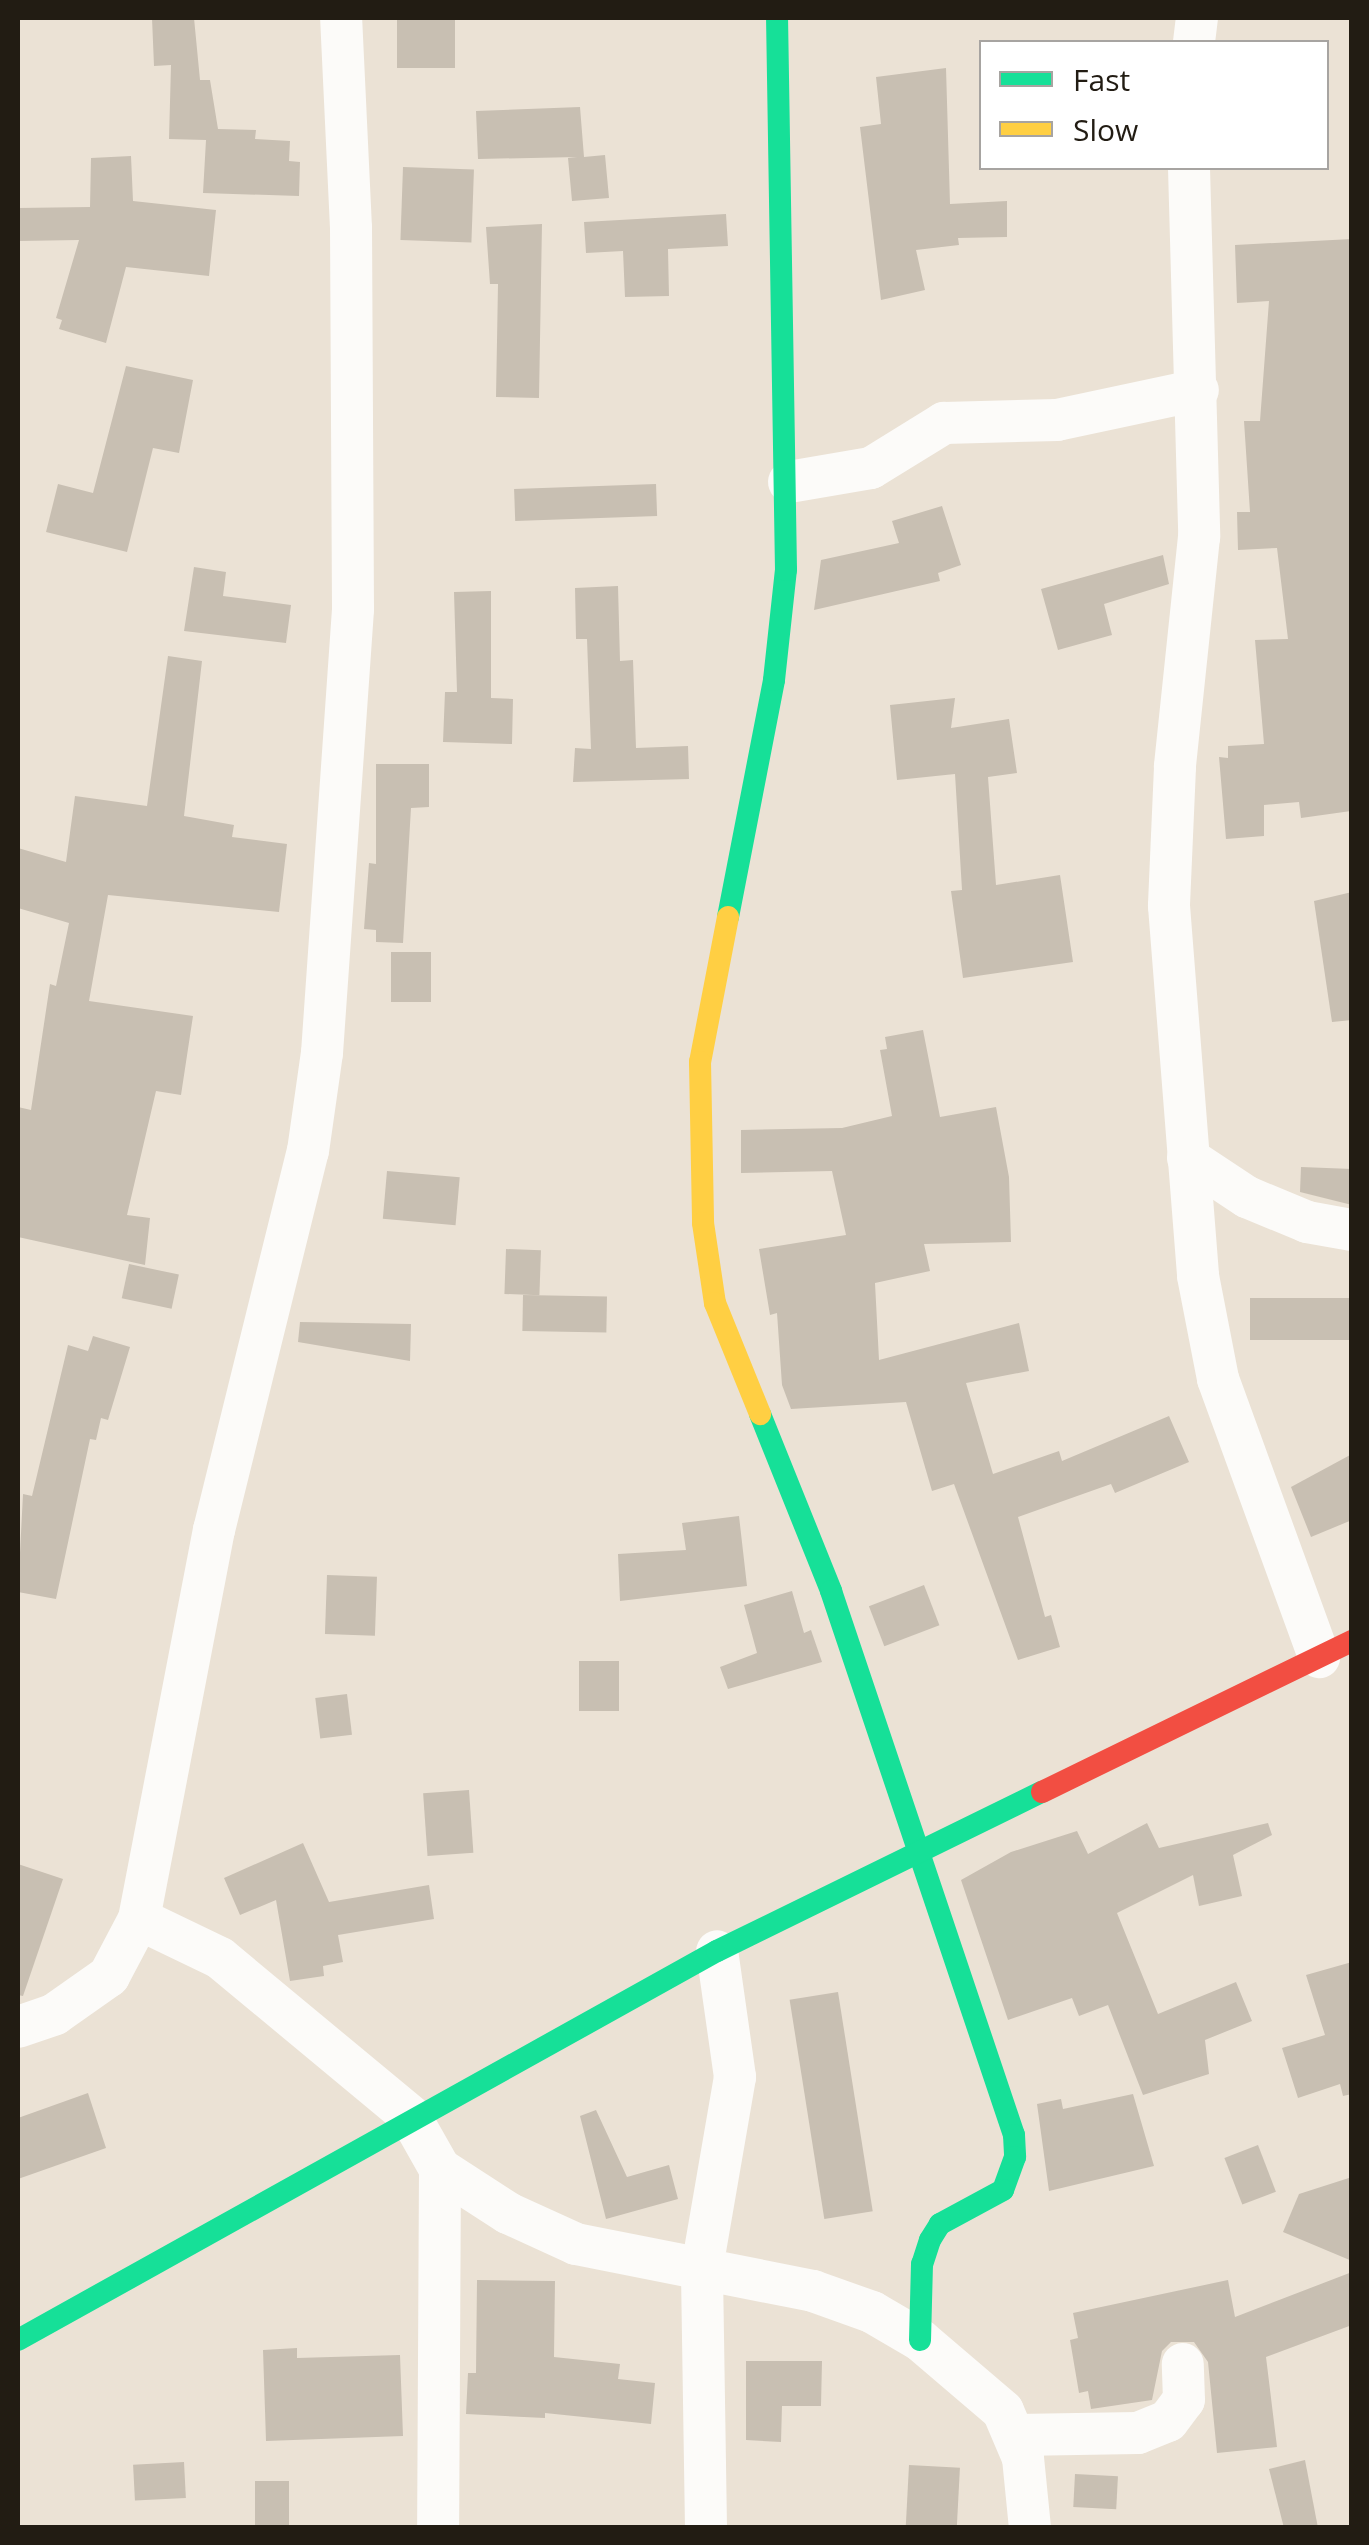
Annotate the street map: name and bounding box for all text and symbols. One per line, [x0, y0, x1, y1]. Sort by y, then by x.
legend [979, 40, 1329, 170]
text: Fast [1073, 59, 1130, 100]
text: Slow [1073, 109, 1138, 150]

